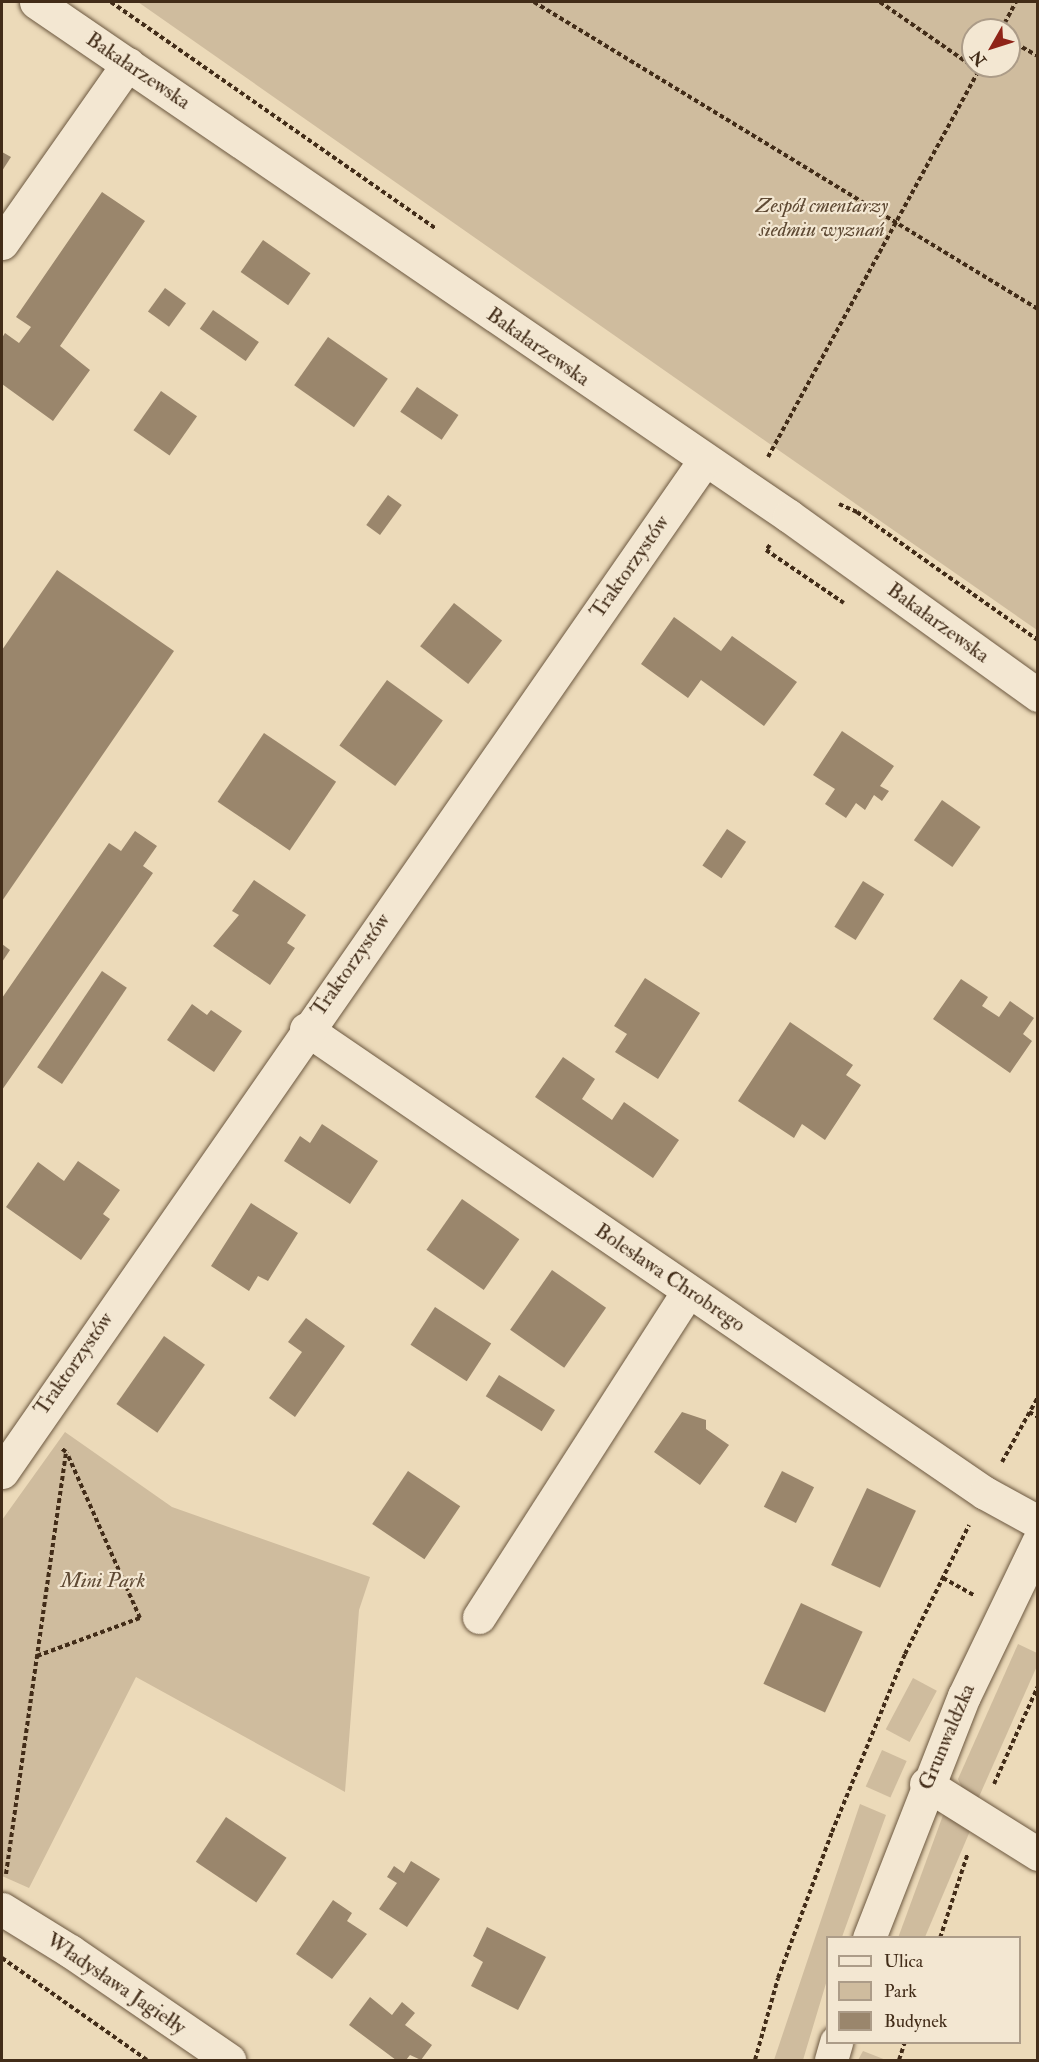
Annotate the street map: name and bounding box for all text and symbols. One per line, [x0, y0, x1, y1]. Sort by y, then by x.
north arrow [961, 18, 1021, 78]
street label: Bakałarzewska [81, 27, 195, 115]
text: N [966, 46, 991, 70]
park label: Zespół cmentarzy siedmiu wyznań [756, 193, 888, 243]
street label: Bakałarzewska [481, 302, 595, 392]
street label: Traktorzystów [585, 510, 675, 624]
street label: Bakałarzewska [882, 577, 994, 669]
street label: Traktorzystów [306, 908, 396, 1022]
street label: Bolesława Chrobrego [590, 1218, 750, 1338]
street label: Traktorzystów [29, 1307, 119, 1421]
park label: Mini Park [61, 1568, 145, 1594]
street label: Grunwaldzka [913, 1680, 981, 1794]
street label: Władysława Jagiełły [41, 1928, 191, 2040]
legend [826, 1936, 1021, 2044]
text: Ulica [884, 1950, 923, 1973]
text: Park [884, 1980, 917, 2003]
text: Budynek [884, 2010, 947, 2033]

